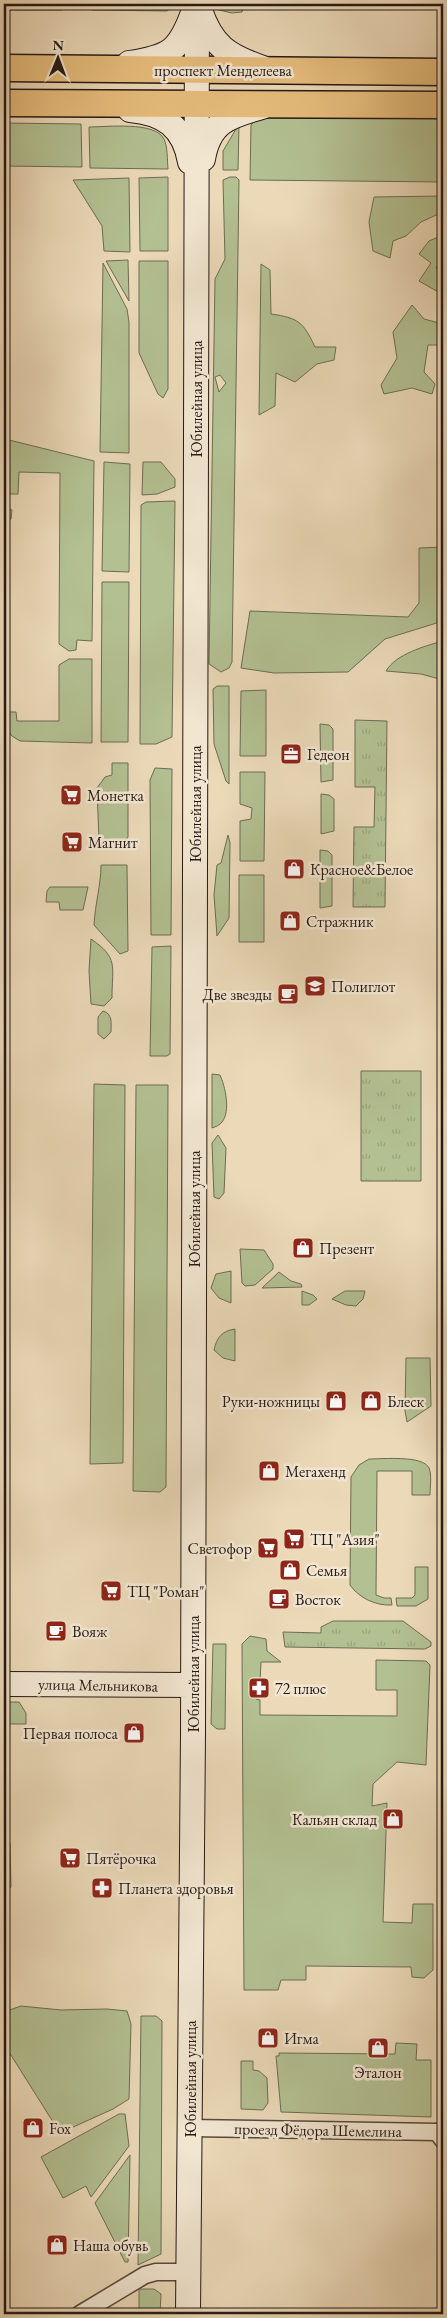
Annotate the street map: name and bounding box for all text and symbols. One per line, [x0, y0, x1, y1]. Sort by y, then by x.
north arrow [32, 32, 82, 82]
text: N [52, 36, 65, 54]
street label: проспект Менделеева [154, 60, 292, 81]
street label: Юбилейная улица [186, 340, 207, 458]
office icon: Гедеон [279, 742, 303, 766]
place label: Гедеон [307, 744, 350, 765]
street label: Юбилейная улица [185, 745, 206, 863]
supermarket icon: Монетка [59, 783, 83, 807]
place label: Монетка [87, 785, 145, 806]
supermarket icon: Магнит [60, 830, 84, 854]
place label: Магнит [88, 832, 138, 853]
shop icon: Красное&Белое [282, 857, 306, 881]
place label: Красное&Белое [310, 859, 413, 880]
shop icon: Стражник [278, 909, 302, 933]
place label: Стражник [306, 911, 374, 932]
school or university icon: Полиглот [303, 974, 327, 998]
place label: Полиглот [331, 976, 396, 997]
cafe icon: Две звезды [276, 982, 300, 1006]
place label: Две звезды [202, 984, 272, 1005]
street label: Юбилейная улица [184, 1150, 205, 1268]
shop icon: Презент [291, 1236, 315, 1260]
place label: Презент [319, 1238, 374, 1259]
shop icon: Руки-ножницы [324, 1389, 348, 1413]
shop icon: Блеск [359, 1389, 383, 1413]
place label: Руки-ножницы [222, 1391, 320, 1412]
place label: Блеск [387, 1391, 424, 1412]
shop icon: Мегахенд [257, 1459, 281, 1483]
place label: Мегахенд [285, 1461, 346, 1482]
supermarket icon: ТЦ "Азия" [282, 1527, 306, 1551]
place label: ТЦ "Азия" [310, 1529, 380, 1550]
supermarket icon: Светофор [256, 1536, 280, 1560]
place label: Светофор [188, 1538, 252, 1559]
shop icon: Семья [278, 1558, 302, 1582]
place label: Семья [306, 1560, 347, 1581]
supermarket icon: ТЦ "Роман" [99, 1579, 123, 1603]
place label: ТЦ "Роман" [127, 1581, 204, 1602]
cafe icon: Восток [267, 1587, 291, 1611]
place label: Восток [295, 1589, 341, 1610]
street label: Юбилейная улица [183, 1615, 204, 1733]
cafe icon: Вояж [44, 1619, 68, 1643]
place label: Вояж [72, 1621, 107, 1642]
street label: улица Мельникова [38, 1673, 159, 1697]
pharmacy icon: 72 плюс [247, 1676, 271, 1700]
place label: 72 плюс [275, 1678, 326, 1699]
shop icon: Первая полоса [122, 1721, 146, 1745]
place label: Первая полоса [23, 1723, 119, 1744]
shop icon: Кальян склад [381, 1807, 405, 1831]
place label: Кальян склад [292, 1809, 378, 1830]
supermarket icon: Пятёрочка [58, 1846, 82, 1870]
place label: Пятёрочка [86, 1848, 157, 1869]
pharmacy icon: Планета здоровья [90, 1876, 114, 1900]
place label: Планета здоровья [118, 1878, 234, 1899]
street label: Юбилейная улица [180, 2020, 201, 2138]
shop icon: Игма [256, 2026, 280, 2050]
place label: Игма [284, 2028, 320, 2049]
shop icon: Эталон [366, 2036, 390, 2060]
place label: Эталон [354, 2062, 402, 2083]
shop icon: Fox [21, 2116, 45, 2140]
place label: Fox [49, 2118, 71, 2139]
street label: проезд Фёдора Шемелина [234, 2118, 403, 2142]
shop icon: Наша обувь [45, 2233, 69, 2257]
place label: Наша обувь [73, 2235, 148, 2256]

